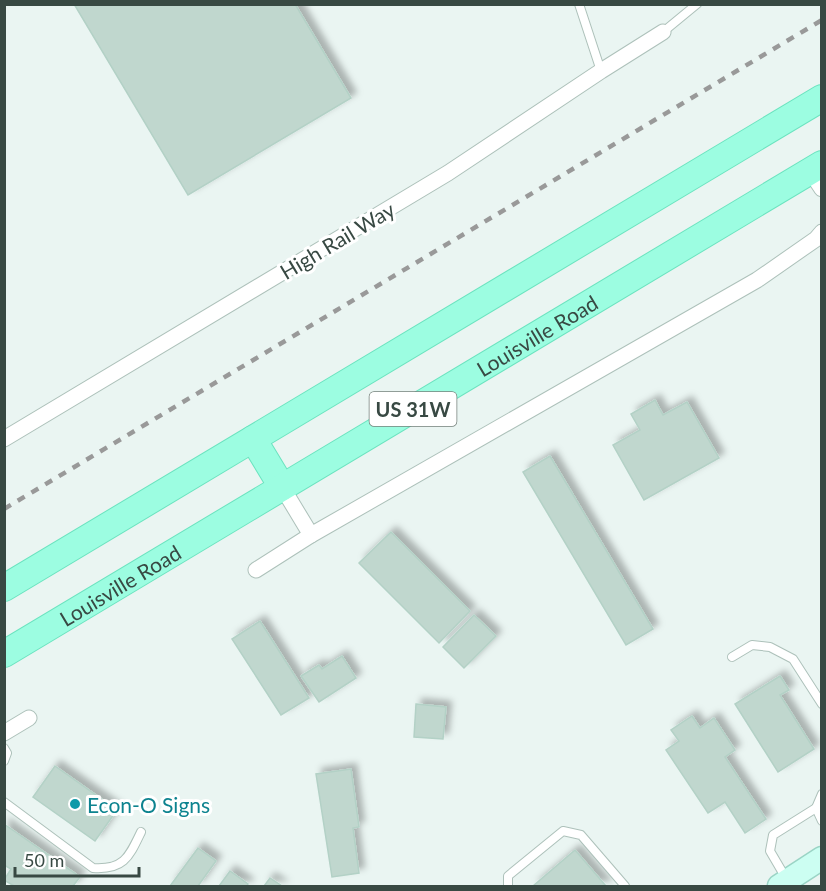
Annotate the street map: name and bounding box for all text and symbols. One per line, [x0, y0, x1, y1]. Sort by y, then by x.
street label: High Rail Way [275, 196, 399, 284]
street label: Louisville Road [472, 289, 602, 381]
road number: US 31W [370, 392, 456, 426]
street label: Louisville Road [55, 539, 185, 630]
place label: Econ-O Signs [87, 792, 210, 817]
marker: Econ-O Signs [68, 797, 82, 811]
scale bar [15, 840, 140, 878]
text: 50 m [24, 849, 64, 871]

